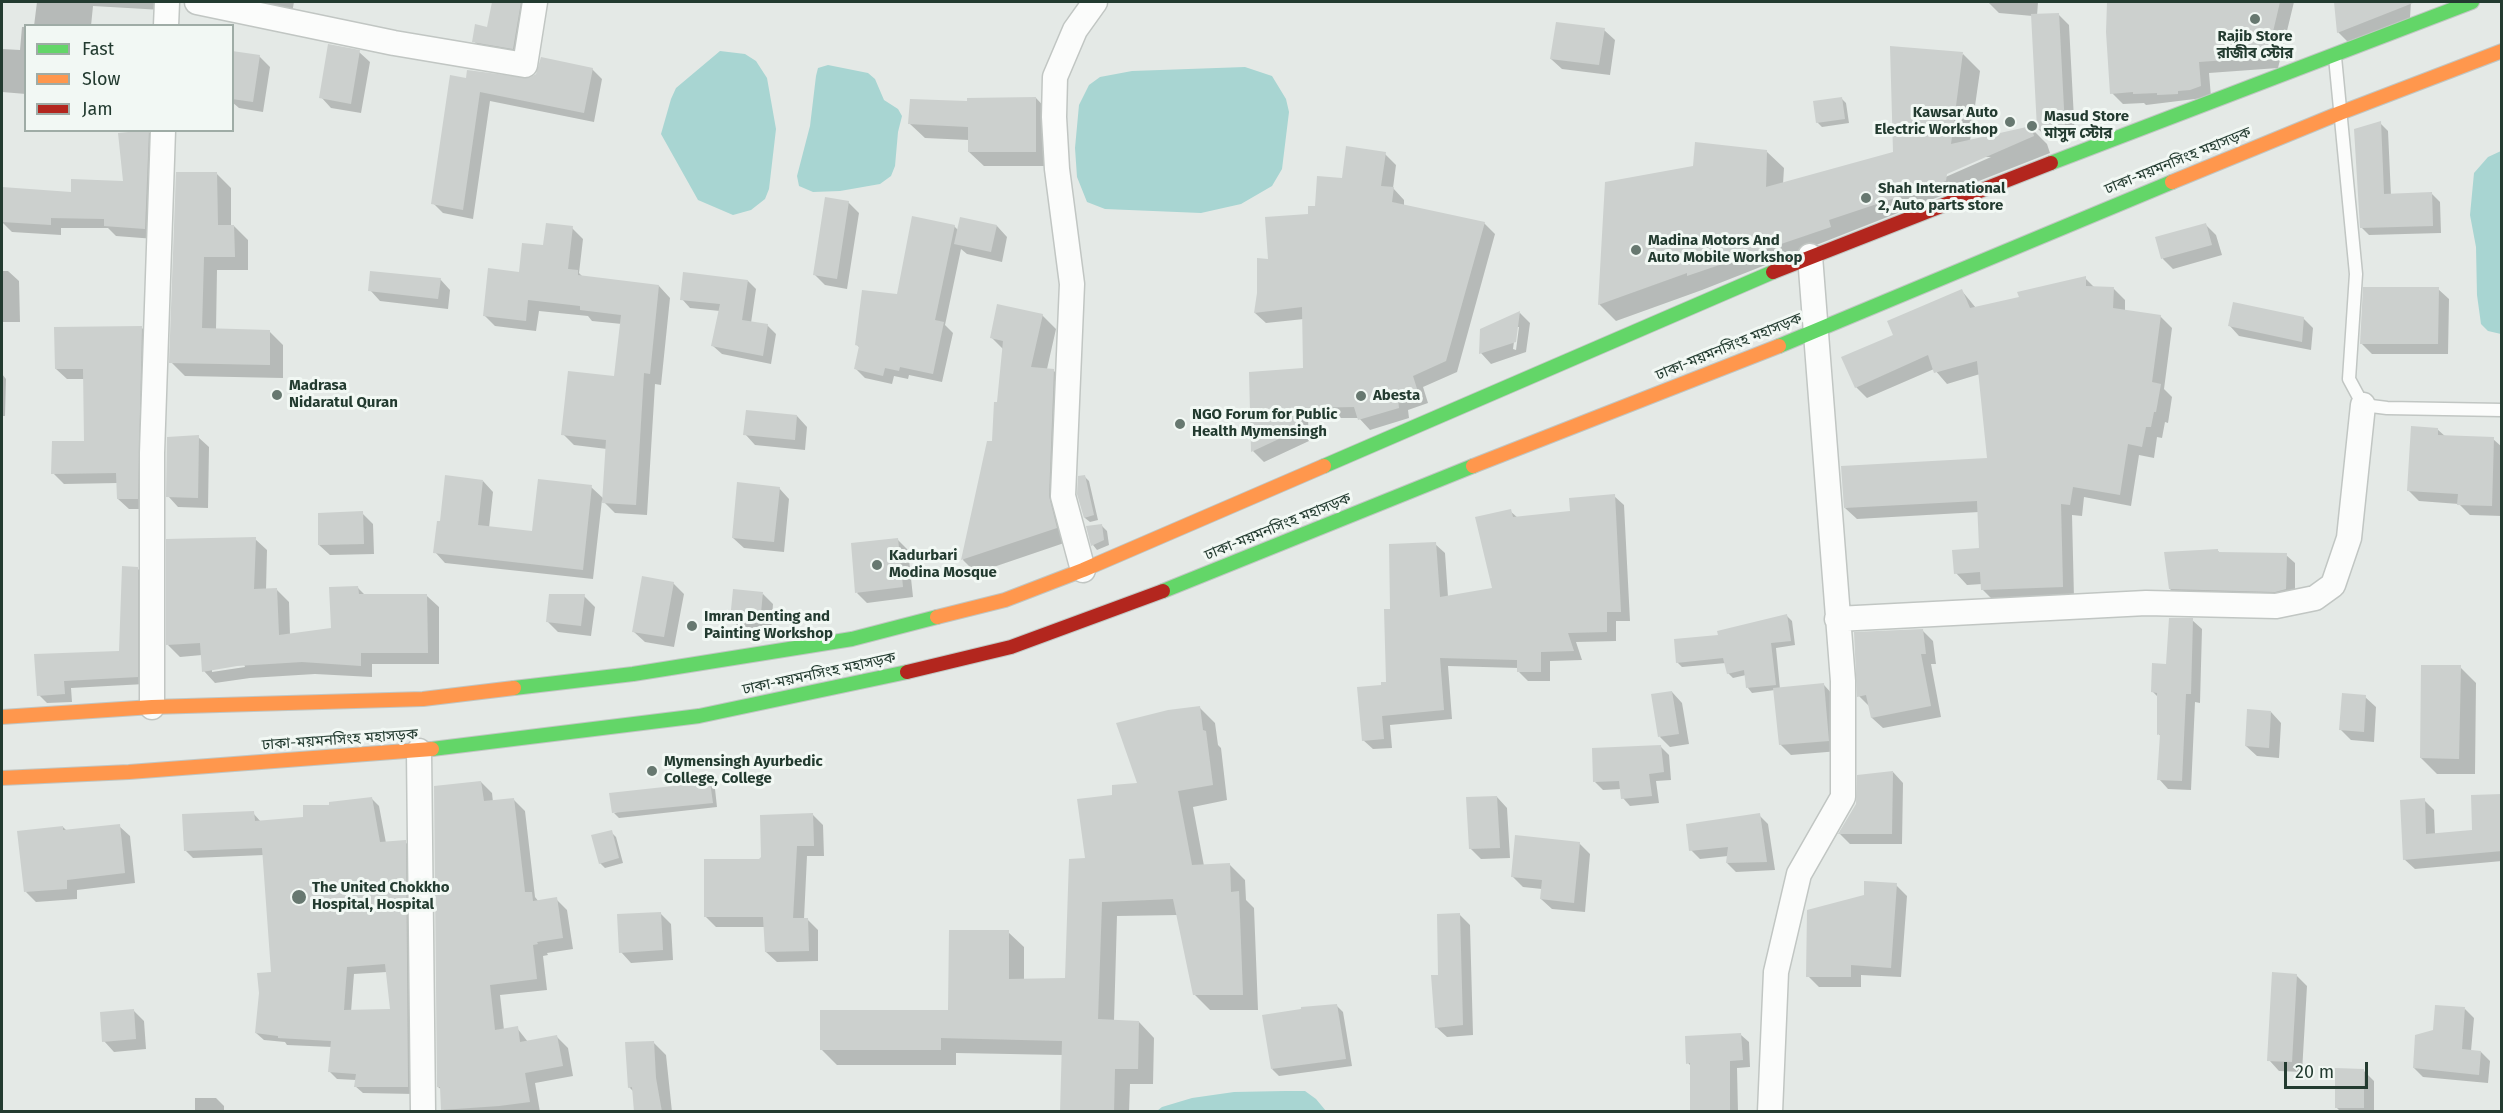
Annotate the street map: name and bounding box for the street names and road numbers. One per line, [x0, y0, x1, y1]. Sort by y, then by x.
street label: ঢাকা-ময়মনসিংহ মহাসড়ক [2102, 123, 2254, 199]
street label: ঢাকা-ময়মনসিংহ মহাসড়ক [1653, 309, 1805, 385]
street label: ঢাকা-ময়মনসিংহ মহাসড়ক [1202, 489, 1354, 565]
street label: ঢাকা-ময়মনসিংহ মহাসড়ক [741, 649, 897, 699]
street label: ঢাকা-ময়মনসিংহ মহাসড়ক [261, 726, 419, 754]

